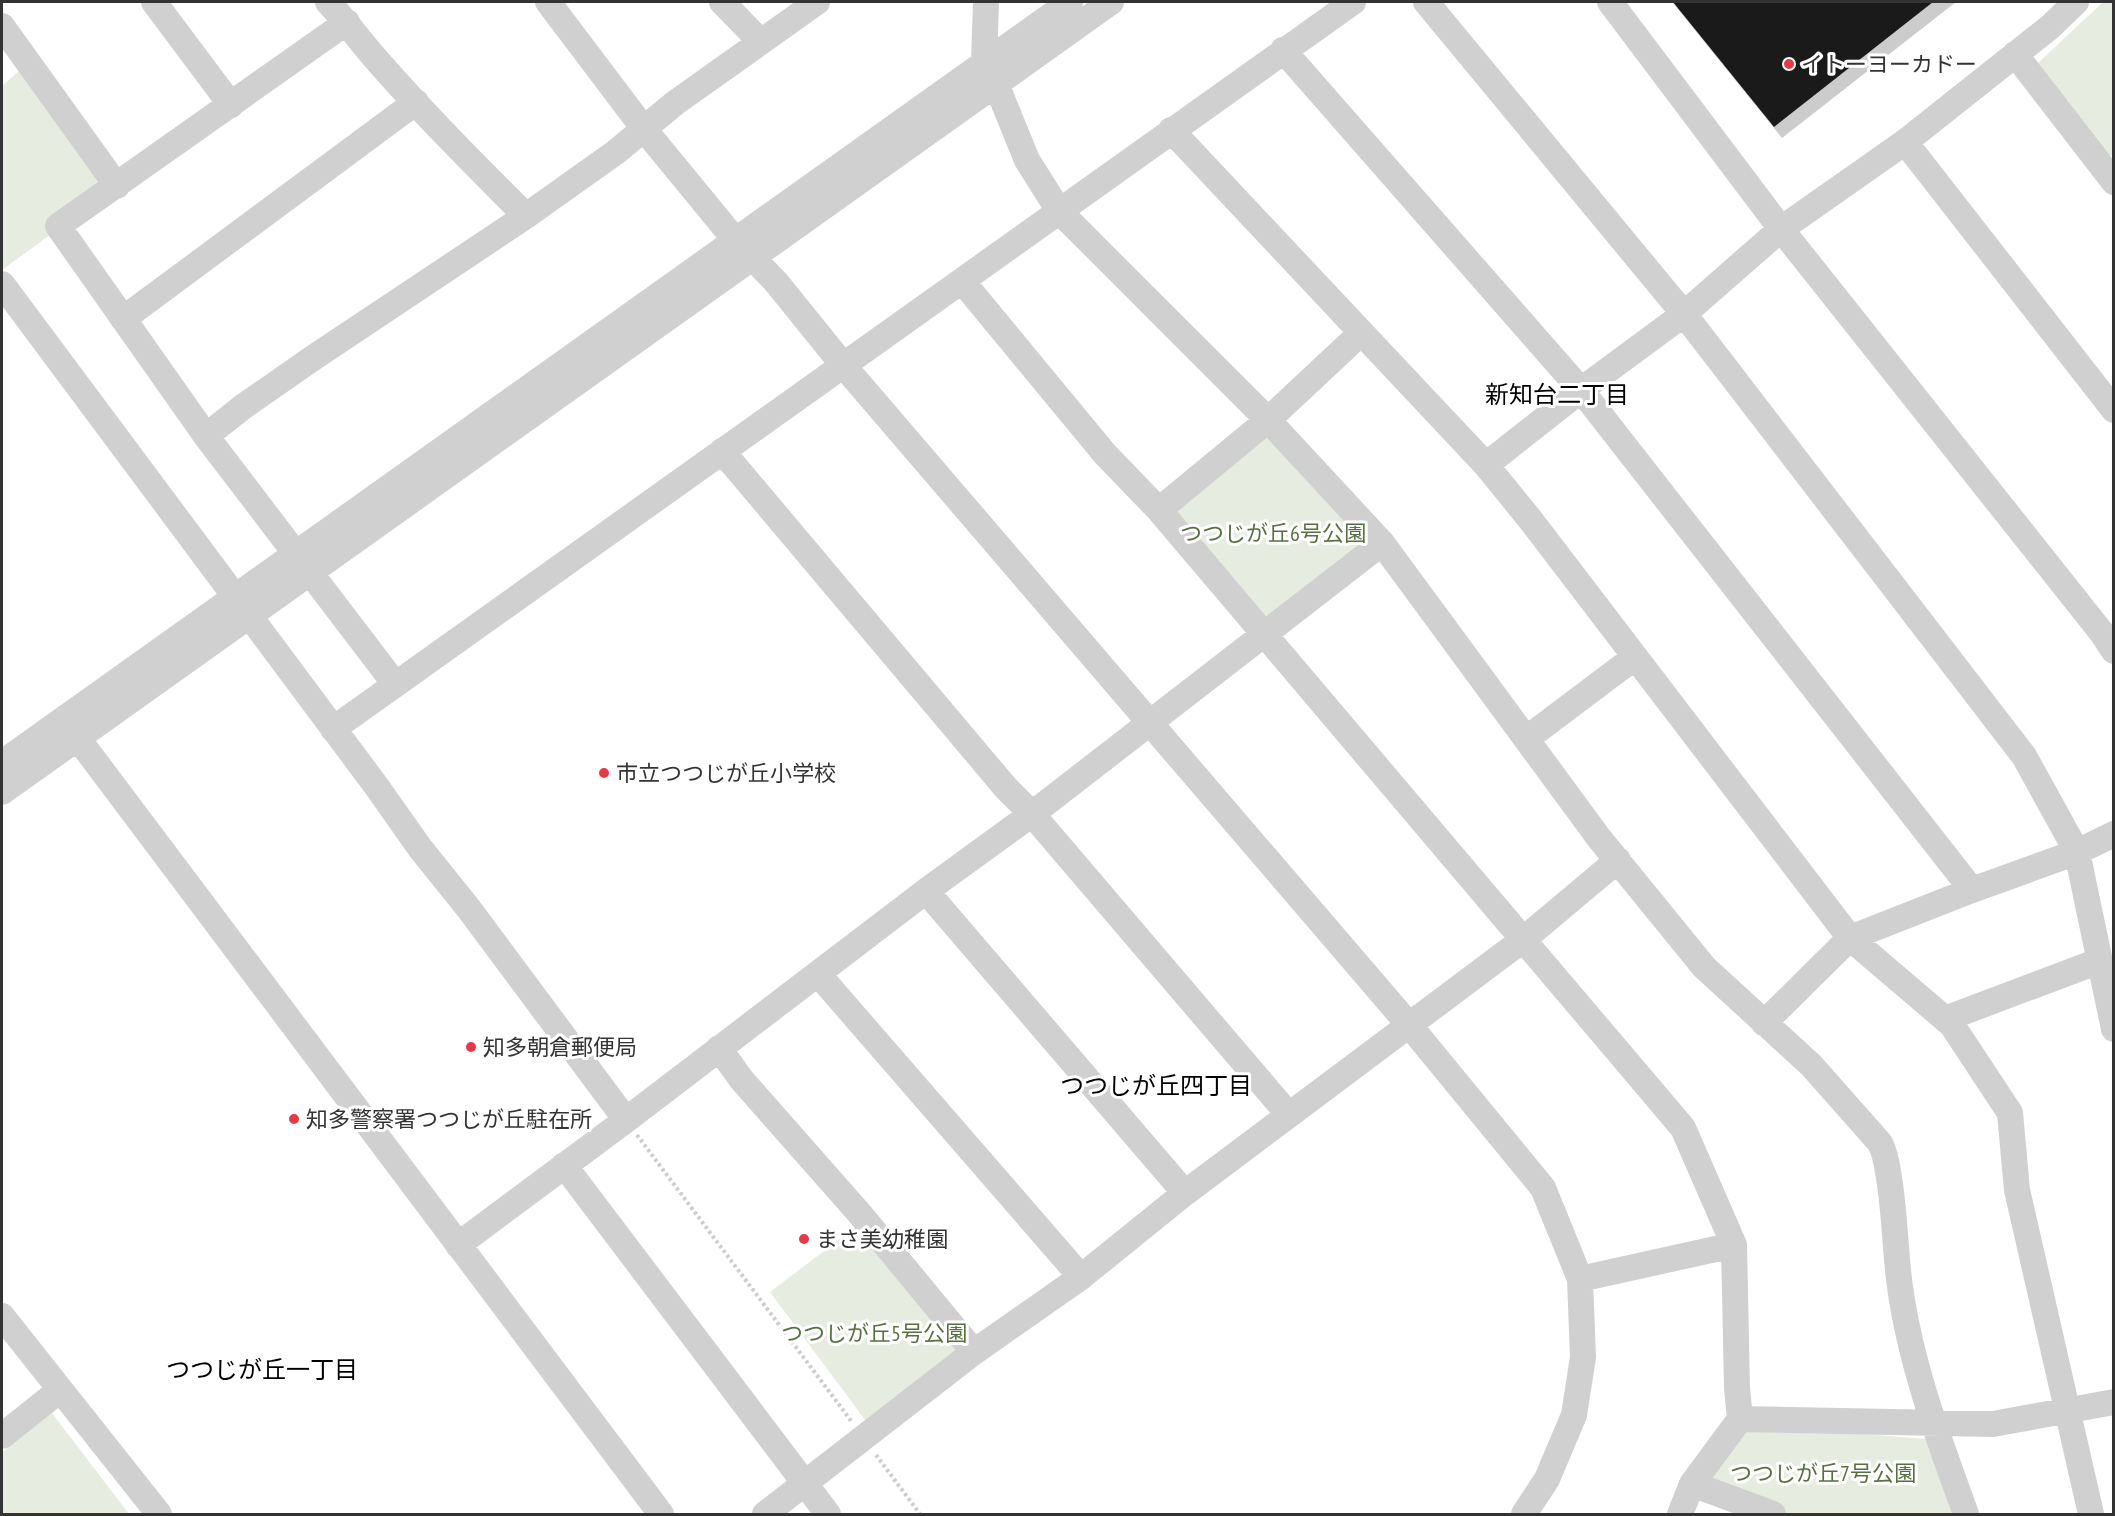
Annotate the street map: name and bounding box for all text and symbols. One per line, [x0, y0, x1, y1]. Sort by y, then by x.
place label: イトーヨーカドー [1801, 50, 1977, 78]
marker: イトーヨーカドー [1782, 57, 1796, 71]
district label: 新知台二丁目 [1485, 379, 1629, 410]
park label: つつじが丘6号公園 [1180, 519, 1366, 547]
place label: 市立つつじが丘小学校 [616, 759, 836, 787]
marker: 市立つつじが丘小学校 [597, 766, 611, 780]
place label: 知多朝倉郵便局 [483, 1033, 637, 1061]
marker: 知多朝倉郵便局 [464, 1040, 478, 1054]
district label: つつじが丘四丁目 [1060, 1070, 1252, 1101]
place label: 知多警察署つつじが丘駐在所 [306, 1105, 592, 1133]
marker: 知多警察署つつじが丘駐在所 [287, 1112, 301, 1126]
place label: まさ美幼稚園 [816, 1225, 948, 1253]
marker: まさ美幼稚園 [797, 1232, 811, 1246]
park label: つつじが丘5号公園 [781, 1319, 967, 1347]
district label: つつじが丘一丁目 [166, 1354, 358, 1385]
park label: つつじが丘7号公園 [1730, 1459, 1916, 1487]

